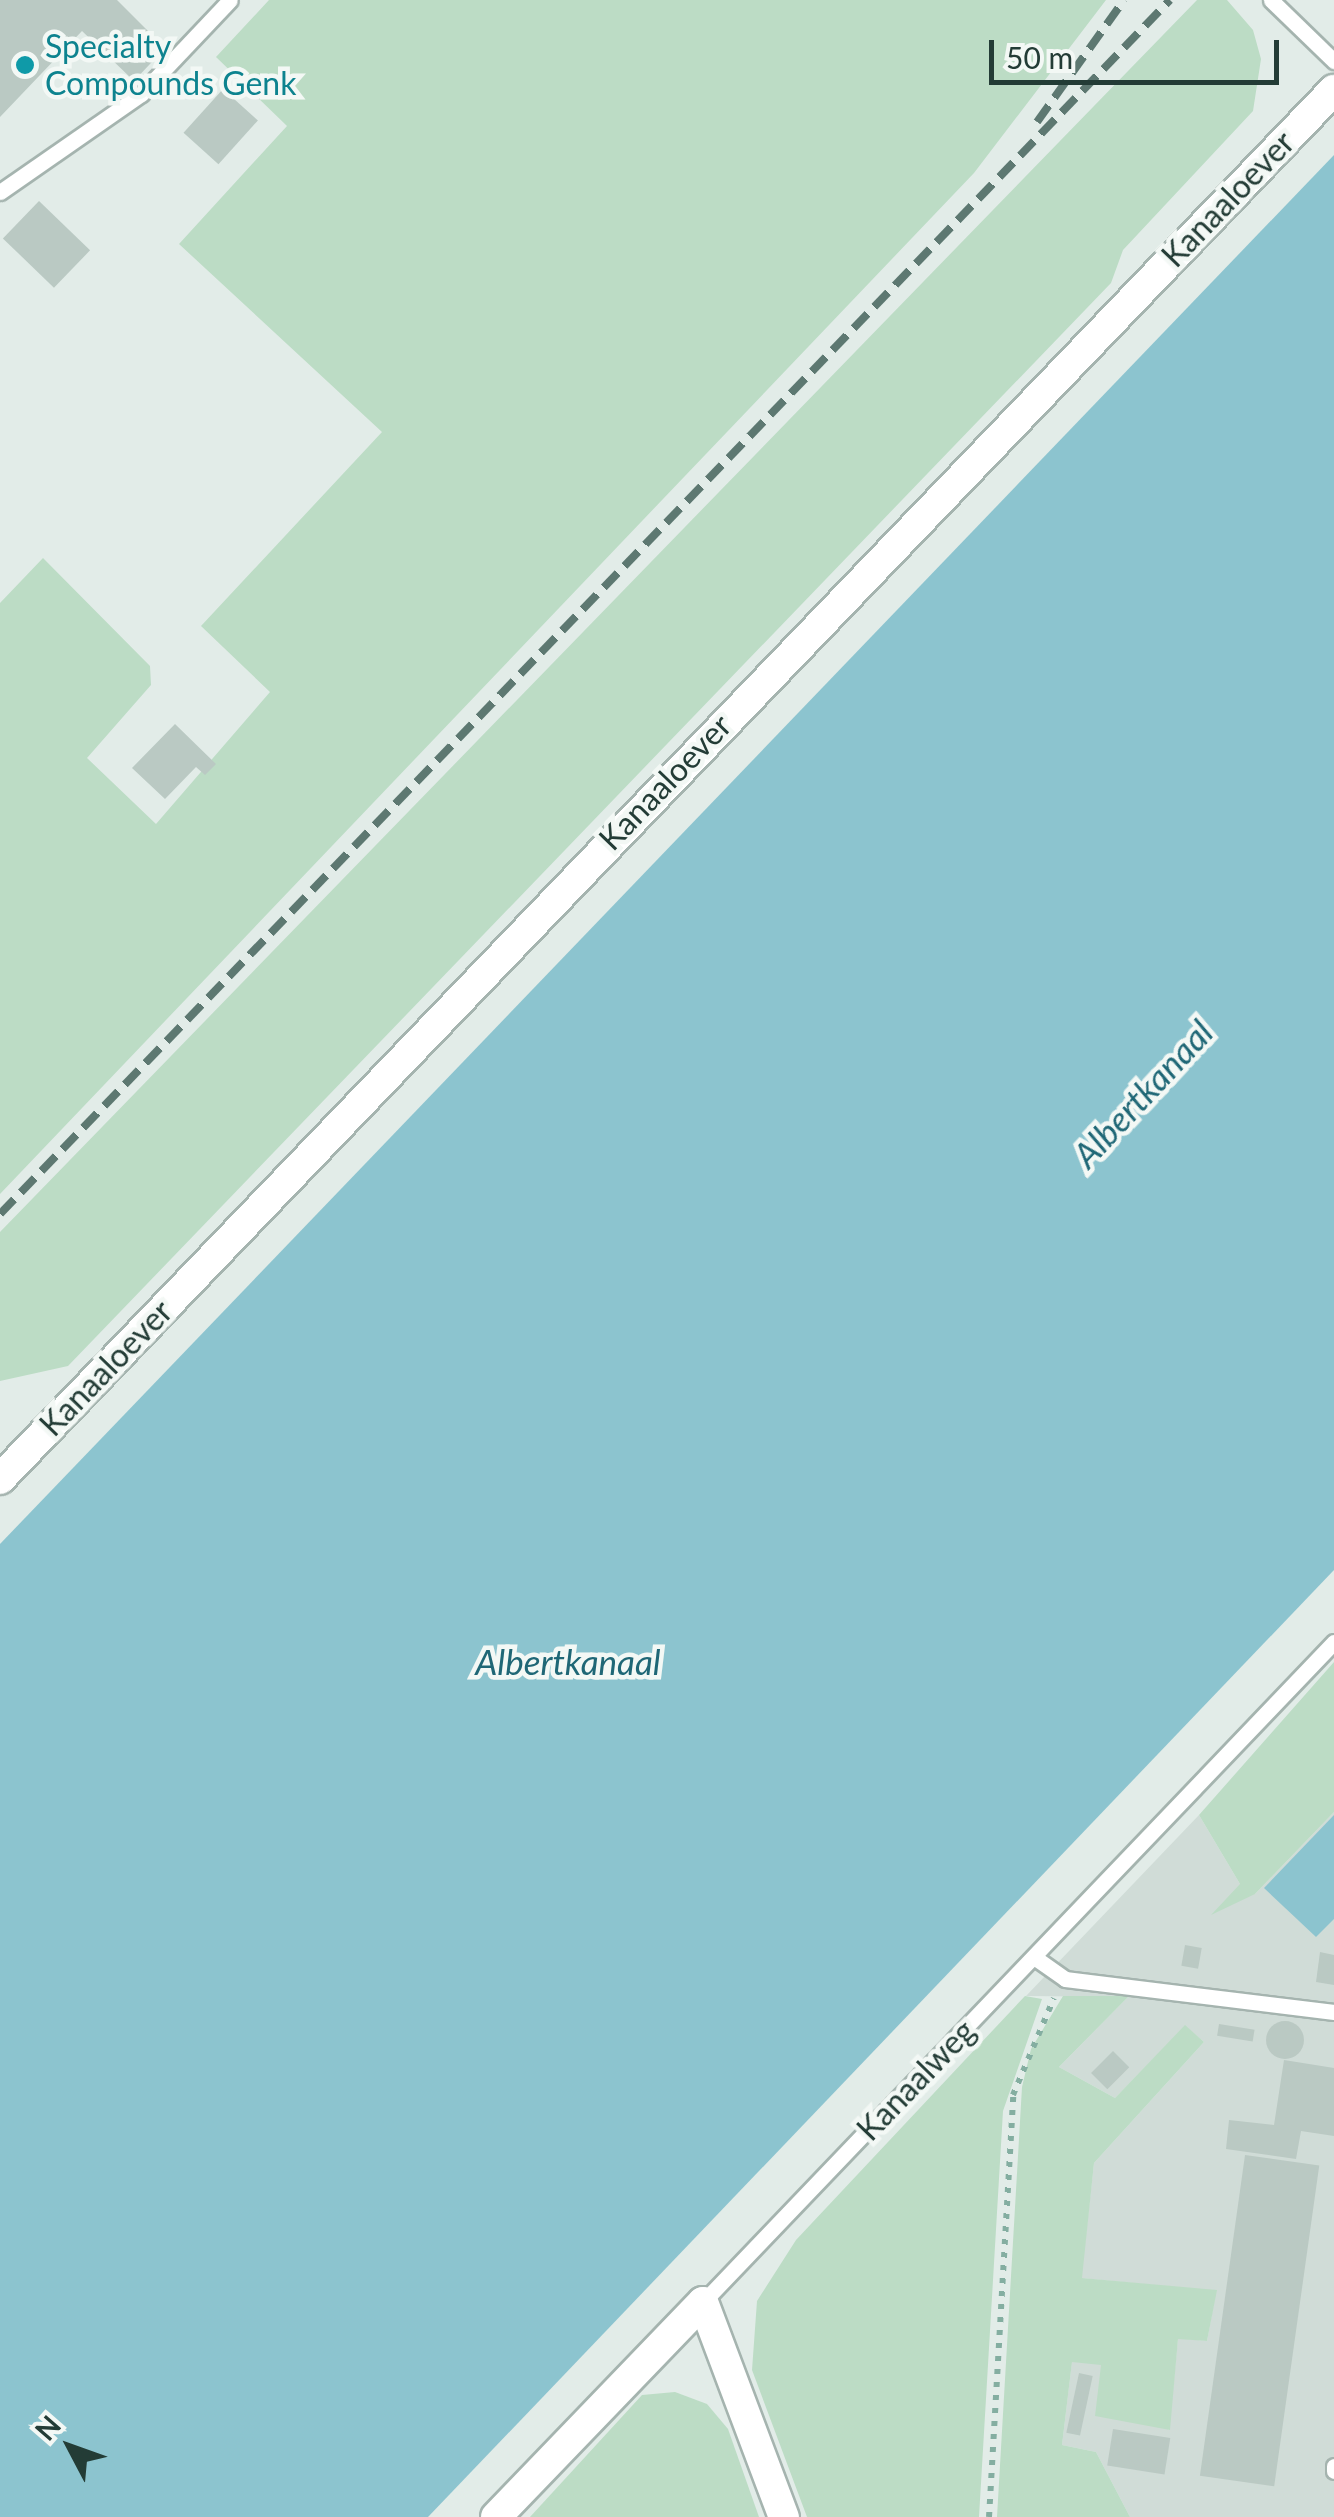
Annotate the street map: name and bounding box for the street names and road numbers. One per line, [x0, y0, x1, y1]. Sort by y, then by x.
street label: Kanaaloever [1154, 123, 1302, 275]
street label: Kanaaloever [591, 706, 739, 858]
street label: Kanaaloever [32, 1292, 180, 1444]
street label: Kanaalweg [849, 2012, 983, 2148]

